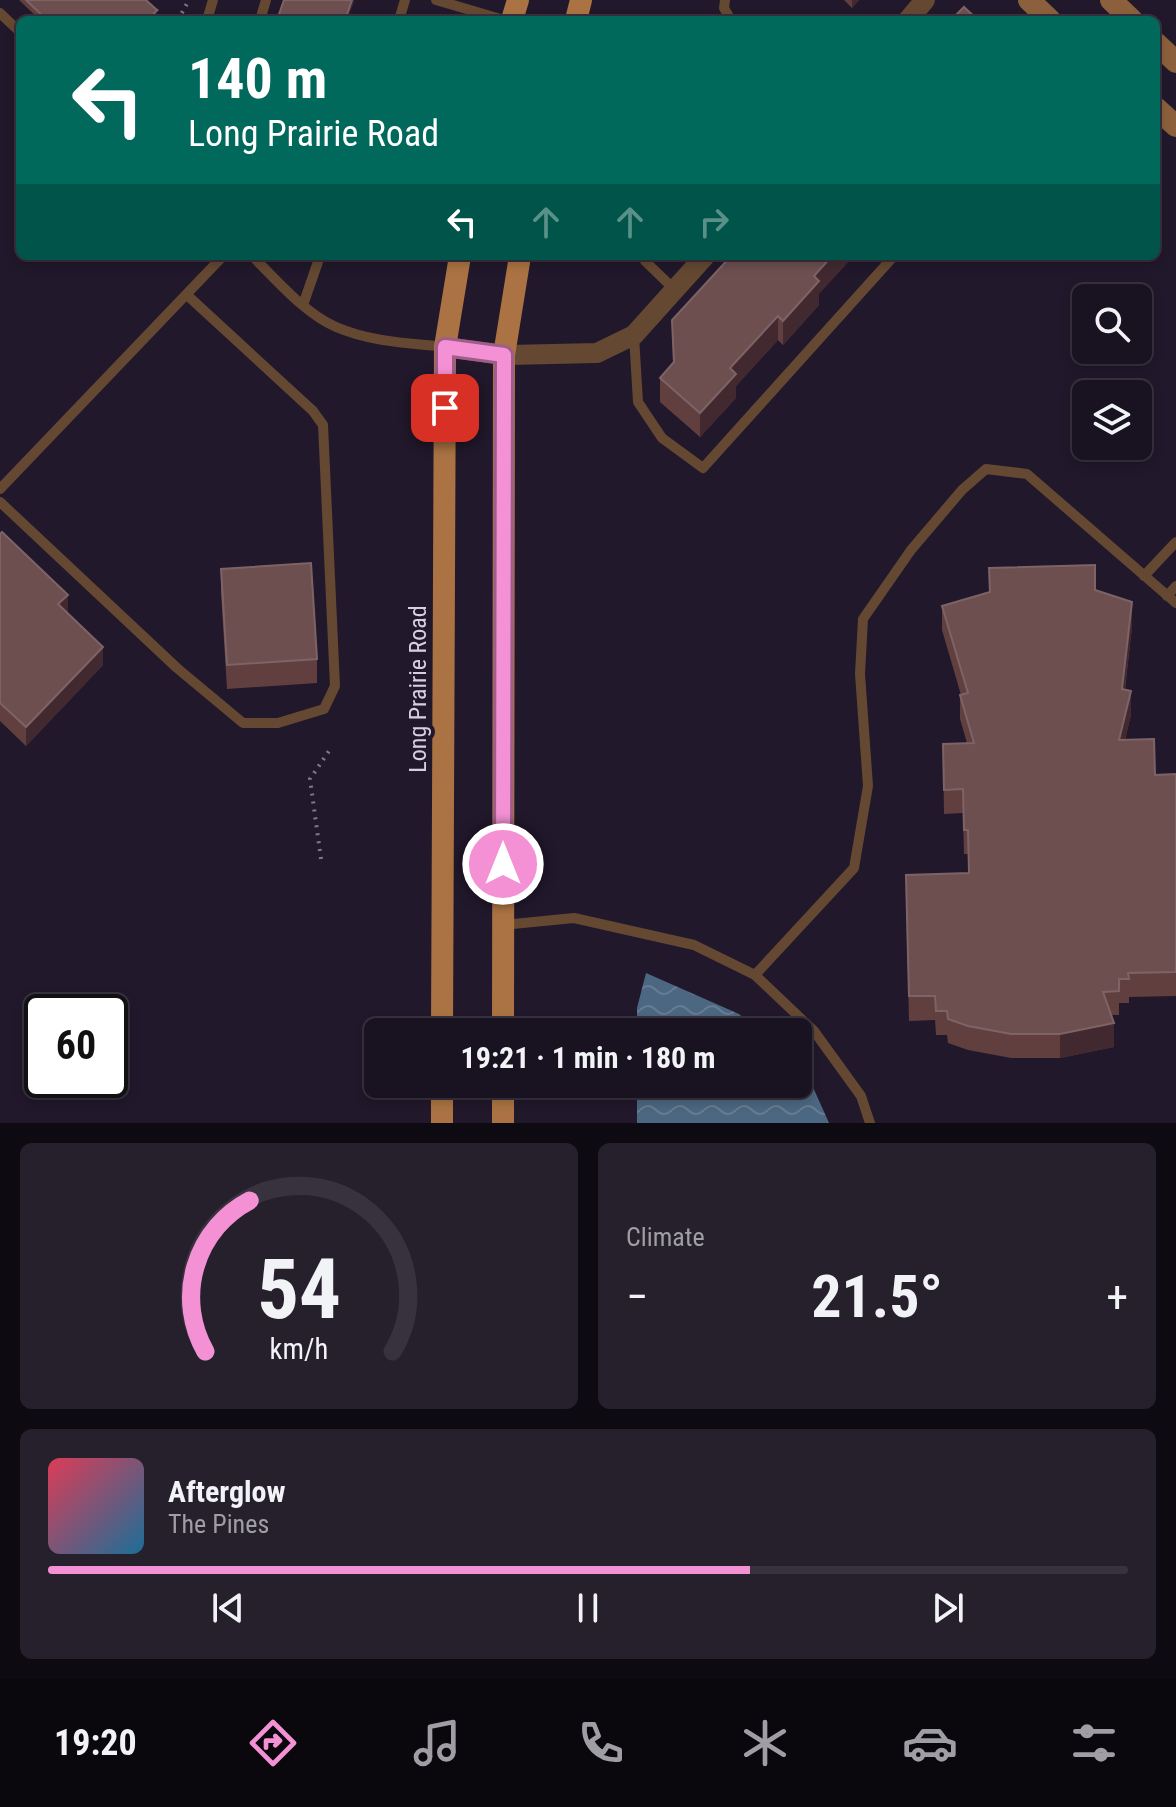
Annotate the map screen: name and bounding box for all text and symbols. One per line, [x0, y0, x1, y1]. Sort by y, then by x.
text: 140 m [188, 46, 327, 112]
icon: left [56, 48, 160, 152]
text: Long Prairie Road [188, 113, 439, 155]
icon: left [440, 200, 484, 244]
icon: ahead [524, 200, 568, 244]
icon: ahead [608, 200, 652, 244]
icon: right [692, 200, 736, 244]
map controls [1072, 284, 1152, 460]
button: search [1072, 284, 1152, 364]
pin [411, 374, 479, 442]
button: layers [1072, 380, 1152, 460]
icon: arrive [423, 386, 467, 430]
street label: Long Prairie Road [404, 605, 432, 773]
position arrow [461, 822, 545, 906]
speed limit sign: 60 [24, 994, 128, 1098]
text: 19:21 · 1 min · 180 m [461, 1040, 715, 1075]
text: Climate [626, 1222, 705, 1252]
text: 54 [257, 1241, 341, 1338]
text: 21.5° [811, 1261, 943, 1332]
text: − [626, 1271, 648, 1323]
text: + [1106, 1271, 1128, 1323]
text: km/h [270, 1332, 328, 1366]
text: Afterglow [168, 1474, 286, 1509]
text: The Pines [168, 1509, 269, 1539]
icon: previous [206, 1586, 250, 1630]
icon: pause [566, 1586, 610, 1630]
icon: next [926, 1586, 970, 1630]
icon: directions [245, 1715, 301, 1771]
icon: music [409, 1715, 465, 1771]
icon: phone [573, 1715, 629, 1771]
icon: climate [737, 1715, 793, 1771]
icon: car [902, 1715, 958, 1771]
icon: filters [1066, 1715, 1122, 1771]
text: 19:20 [54, 1722, 137, 1764]

